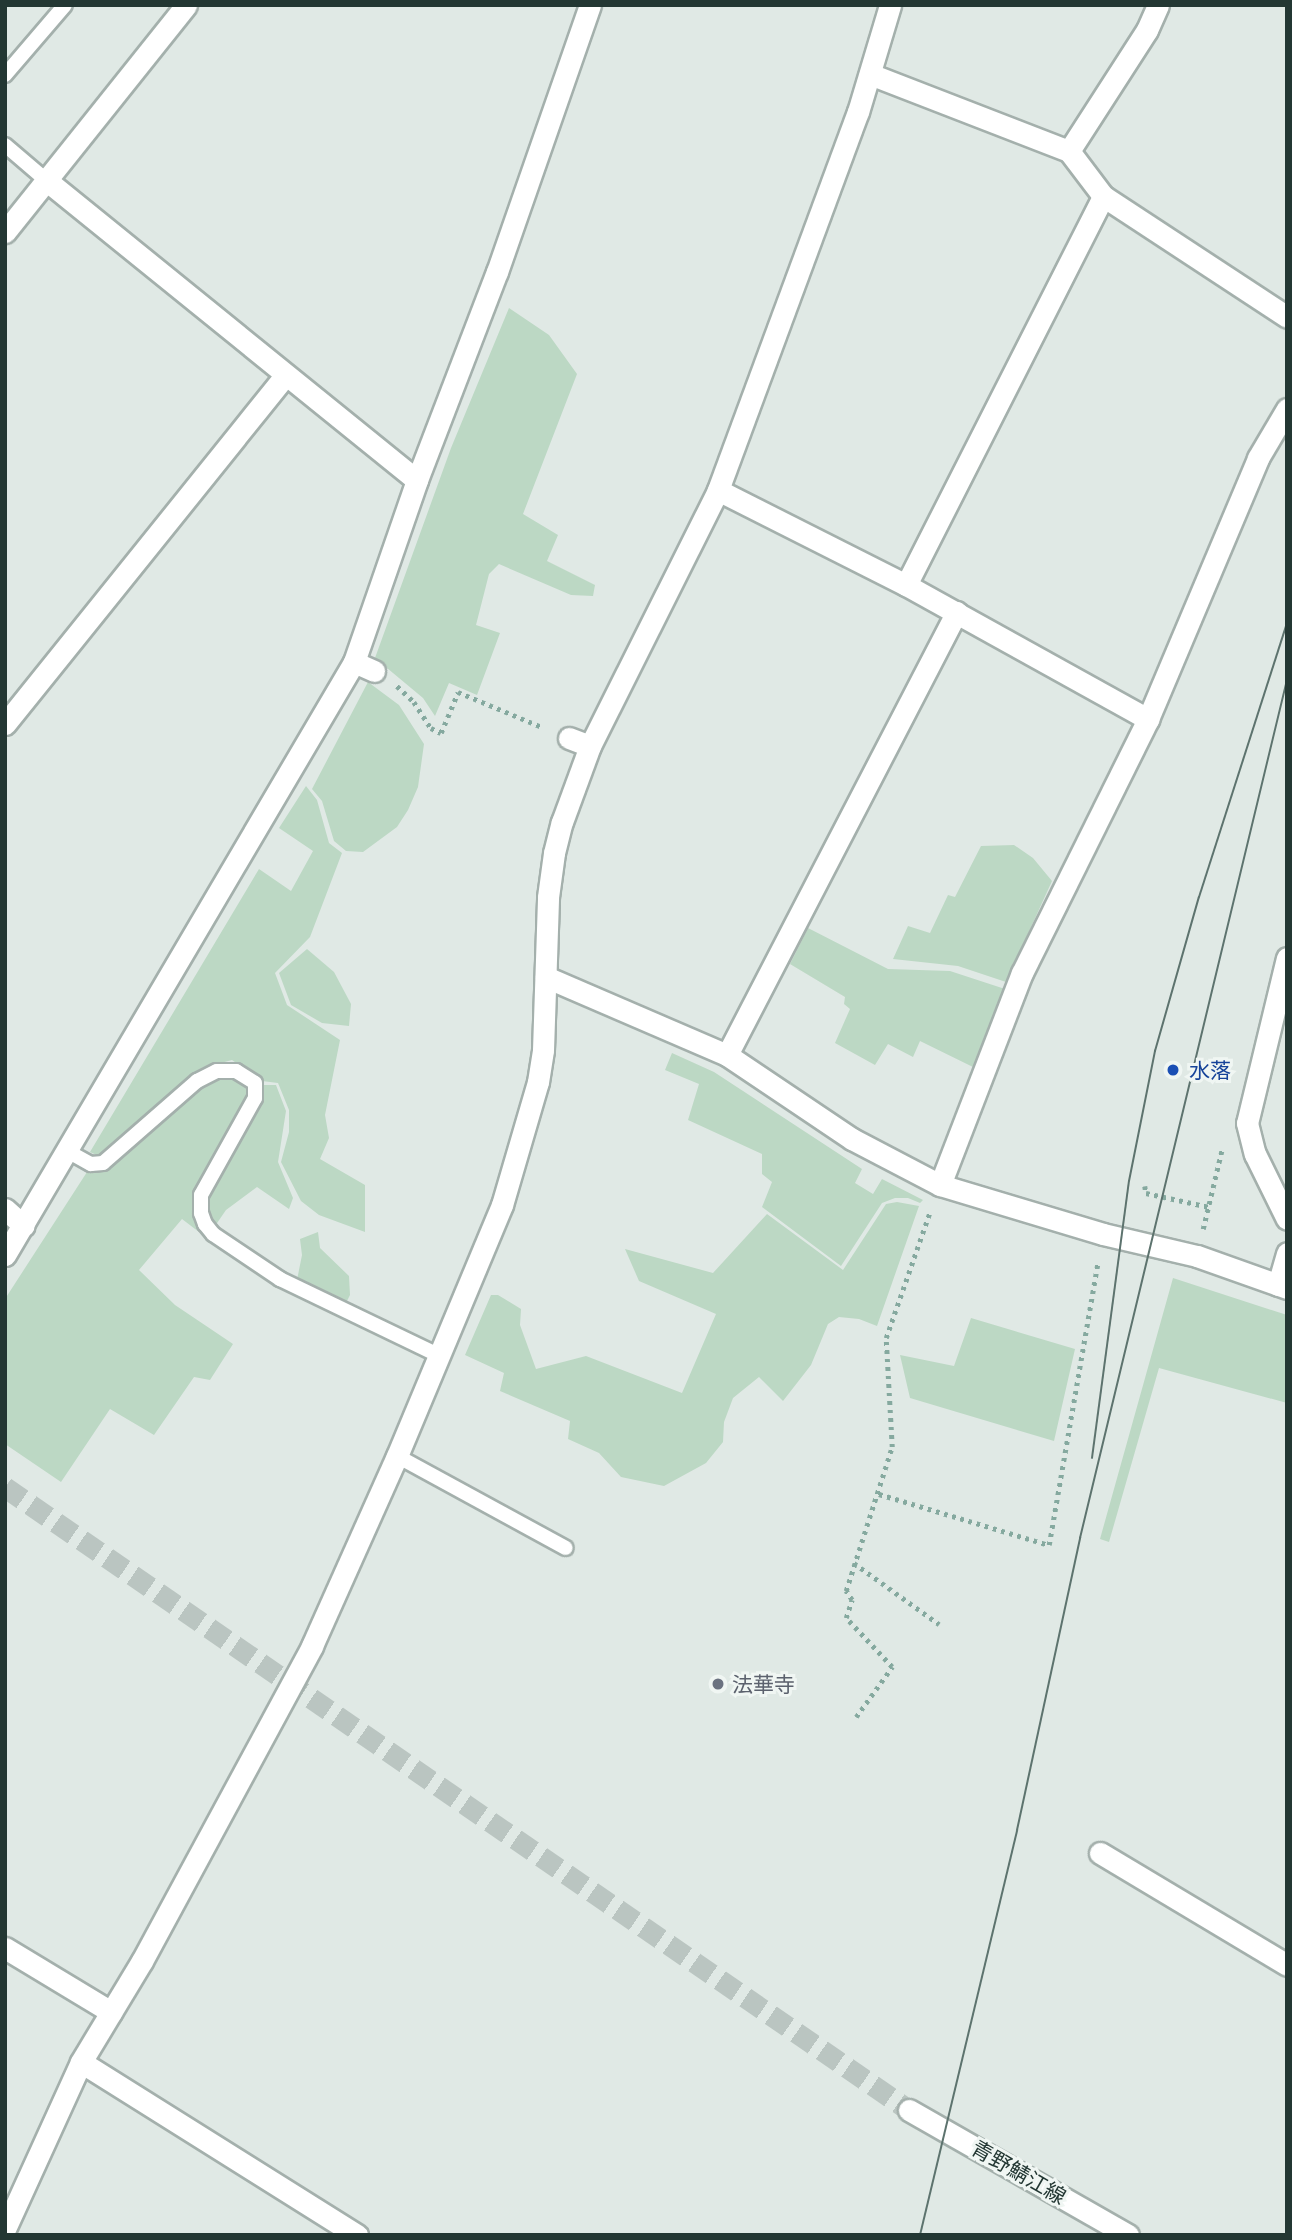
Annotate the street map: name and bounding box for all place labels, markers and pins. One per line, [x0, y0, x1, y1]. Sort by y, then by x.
place label: 水落 [1189, 1057, 1231, 1083]
marker: 水落 [1163, 1060, 1183, 1080]
place label: 法華寺 [732, 1671, 795, 1697]
marker: 法華寺 [710, 1676, 726, 1692]

